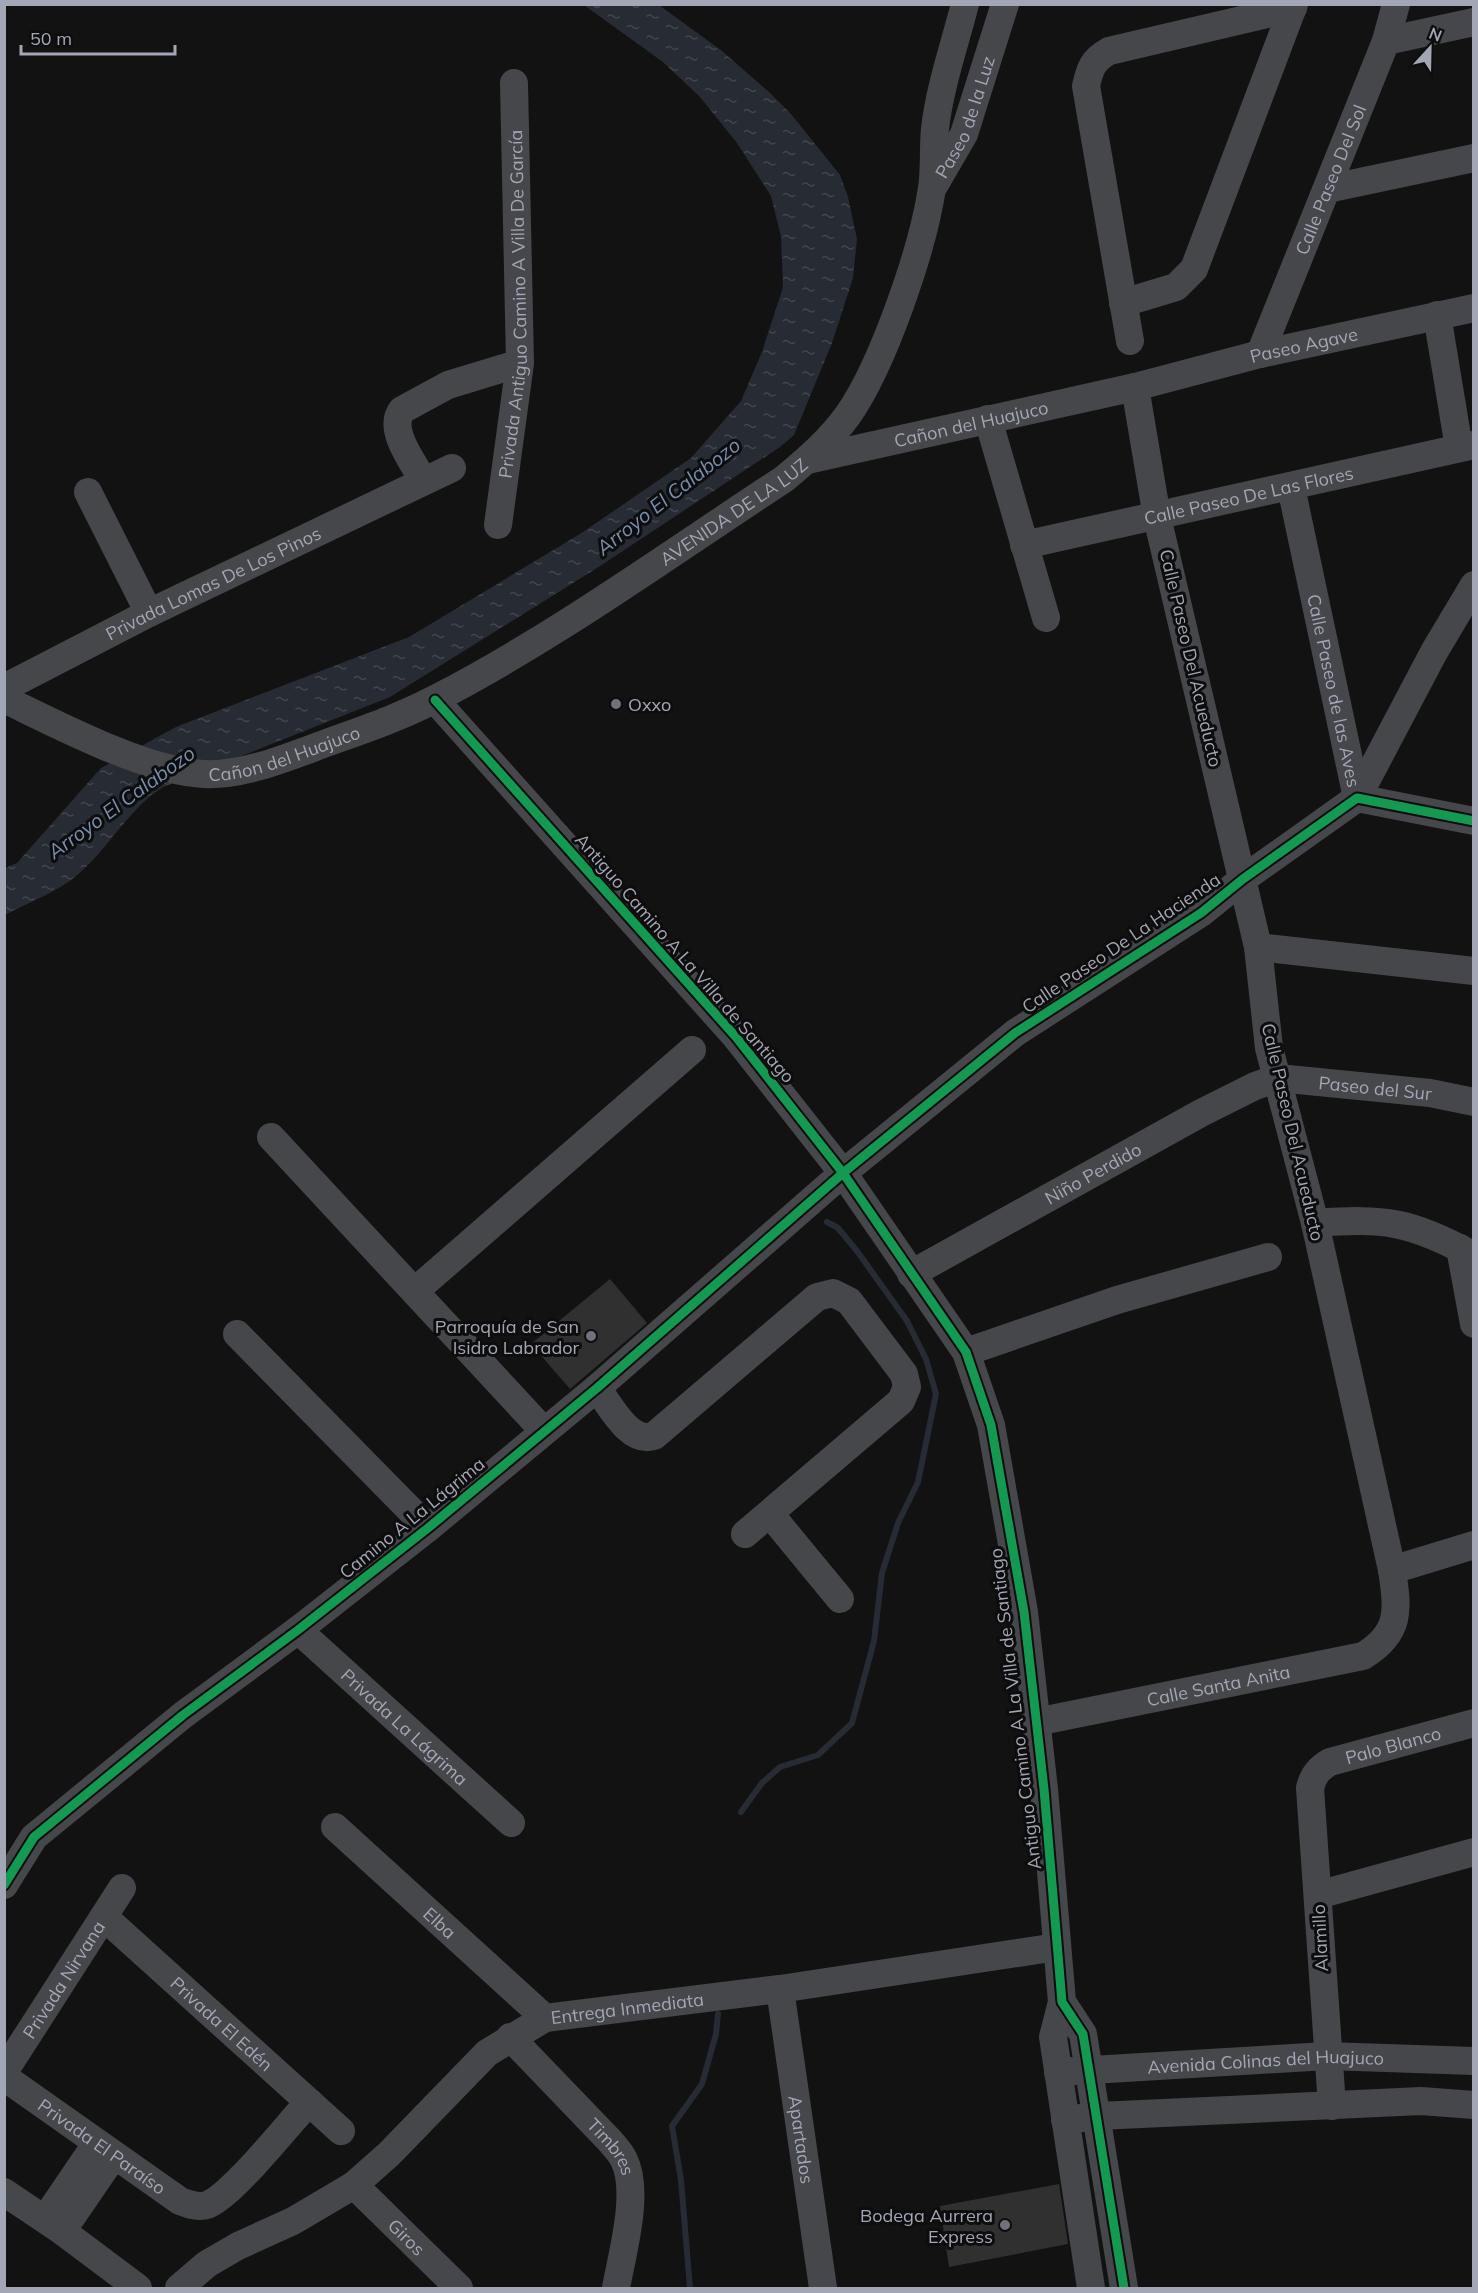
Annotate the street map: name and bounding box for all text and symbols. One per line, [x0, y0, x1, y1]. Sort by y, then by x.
scale bar [21, 18, 176, 56]
north arrow [1400, 18, 1460, 78]
text: N [1426, 23, 1445, 46]
text: 50 m [30, 27, 72, 50]
street label: Paseo de la Luz [929, 53, 999, 182]
street label: Calle Paseo Del Sol [1290, 101, 1371, 258]
street label: Privada Antiguo Camino A Villa De García [493, 130, 532, 480]
street label: Paseo Agave [1247, 322, 1360, 368]
street label: Cañon del Huajuco [892, 395, 1050, 452]
water label: Arroyo El Calabozo [590, 432, 745, 561]
street label: AVENIDA DE LA LUZ [655, 453, 812, 570]
street label: Calle Paseo De Las Flores [1142, 461, 1355, 530]
street label: Privada Lomas De Los Pinos [101, 521, 325, 645]
street label: Calle Paseo Del Acueducto [1155, 547, 1227, 769]
street label: Calle Paseo de las Aves [1303, 592, 1366, 789]
place label: Oxxo [628, 693, 671, 716]
marker: Oxxo [609, 697, 623, 711]
street label: Cañon del Huajuco [208, 720, 363, 786]
water label: Arroyo El Calabozo [42, 740, 200, 864]
street label: Antiguo Camino A La Villa de Santiago [570, 828, 800, 1088]
street label: Calle Paseo De La Hacienda [1017, 868, 1225, 1018]
street label: Calle Paseo Del Acueducto [1257, 1021, 1329, 1243]
street label: Paseo del Sur [1317, 1071, 1433, 1105]
street label: Niño Perdido [1040, 1137, 1145, 1209]
place label: Parroquía de San Isidro Labrador [435, 1315, 579, 1359]
marker: Parroquía de San Isidro Labrador [584, 1329, 598, 1343]
street label: Camino A La Lágrima [335, 1452, 489, 1584]
street label: Antiguo Camino A La Villa de Santiago [984, 1547, 1046, 1871]
street label: Calle Santa Anita [1145, 1660, 1292, 1711]
street label: Privada La Lágrima [337, 1663, 473, 1790]
street label: Palo Blanco [1343, 1721, 1443, 1769]
street label: Elba [419, 1902, 461, 1943]
street label: Alamillo [1307, 1904, 1333, 1972]
street label: Privada Nirvana [17, 1916, 110, 2043]
street label: Privada El Edén [166, 1971, 278, 2076]
street label: Entrega Inmediata [549, 1987, 705, 2029]
street label: Avenida Colinas del Huajuco [1147, 2044, 1384, 2078]
street label: Privada El Paraíso [34, 2093, 171, 2199]
street label: Apartados [784, 2094, 819, 2185]
street label: Timbres [582, 2113, 640, 2178]
place label: Bodega Aurrera Express [860, 2204, 993, 2248]
street label: Giros [383, 2214, 430, 2260]
marker: Bodega Aurrera Express [998, 2218, 1012, 2232]

